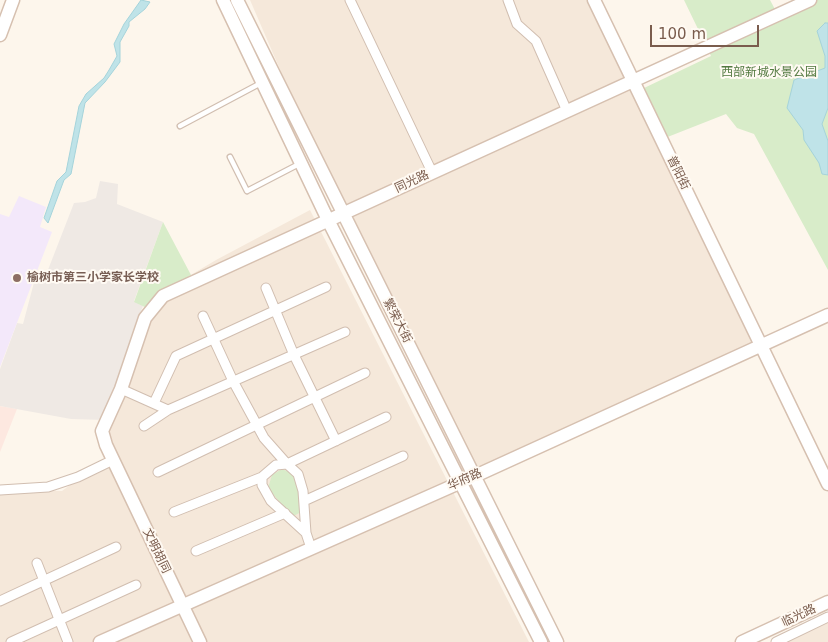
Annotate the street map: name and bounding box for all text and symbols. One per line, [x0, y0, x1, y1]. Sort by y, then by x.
scale bar [653, 15, 762, 47]
text: 100 m [658, 25, 706, 43]
park label: 西部新城水景公园 [721, 66, 817, 80]
street label: 普阳街 [664, 154, 692, 192]
street label: 同光路 [393, 168, 431, 196]
place label: 榆树市第三小学家长学校 [27, 271, 159, 285]
marker: 榆树市第三小学家长学校 [11, 272, 23, 284]
street label: 繁荣大街 [380, 296, 414, 346]
street label: 华府路 [446, 466, 484, 494]
street label: 文明胡同 [139, 526, 173, 576]
street label: 临光路 [780, 602, 818, 630]

